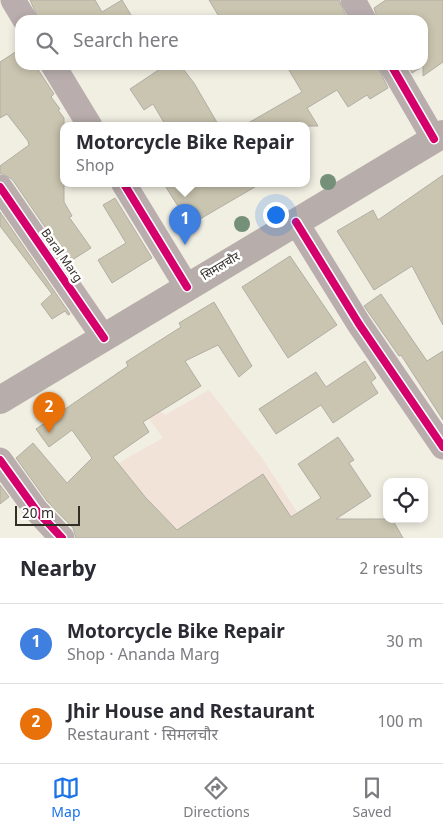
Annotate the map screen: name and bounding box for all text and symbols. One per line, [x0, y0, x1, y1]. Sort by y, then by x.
search box [15, 15, 428, 70]
icon: search [33, 29, 61, 57]
text: Search here [73, 30, 179, 55]
popup [60, 122, 310, 187]
text: Motorcycle Bike Repair [76, 132, 294, 157]
text: Shop [76, 157, 114, 178]
your location [263, 202, 289, 228]
pin: 1 [169, 204, 201, 245]
street label: Baral Marg [37, 226, 85, 286]
street label: सिमलचौर [198, 248, 244, 285]
pin: 2 [33, 392, 65, 433]
map controls [383, 478, 428, 523]
button: locate [383, 478, 428, 523]
scale bar [15, 503, 80, 526]
text: 20 m [22, 505, 54, 524]
text: Nearby [20, 557, 96, 585]
text: 2 results [360, 560, 423, 581]
text: Motorcycle Bike Repair [67, 621, 285, 646]
text: 1 [31, 633, 41, 654]
text: 30 m [386, 633, 423, 654]
text: Shop · Ananda Marg [67, 646, 220, 667]
text: Jhir House and Restaurant [67, 701, 315, 726]
text: 2 [31, 713, 41, 734]
text: 100 m [377, 713, 423, 734]
text: Restaurant · सिमलचौर [67, 726, 218, 747]
tab: Map [51, 774, 81, 823]
tab: Directions [183, 774, 250, 823]
tab: Saved [352, 774, 392, 823]

